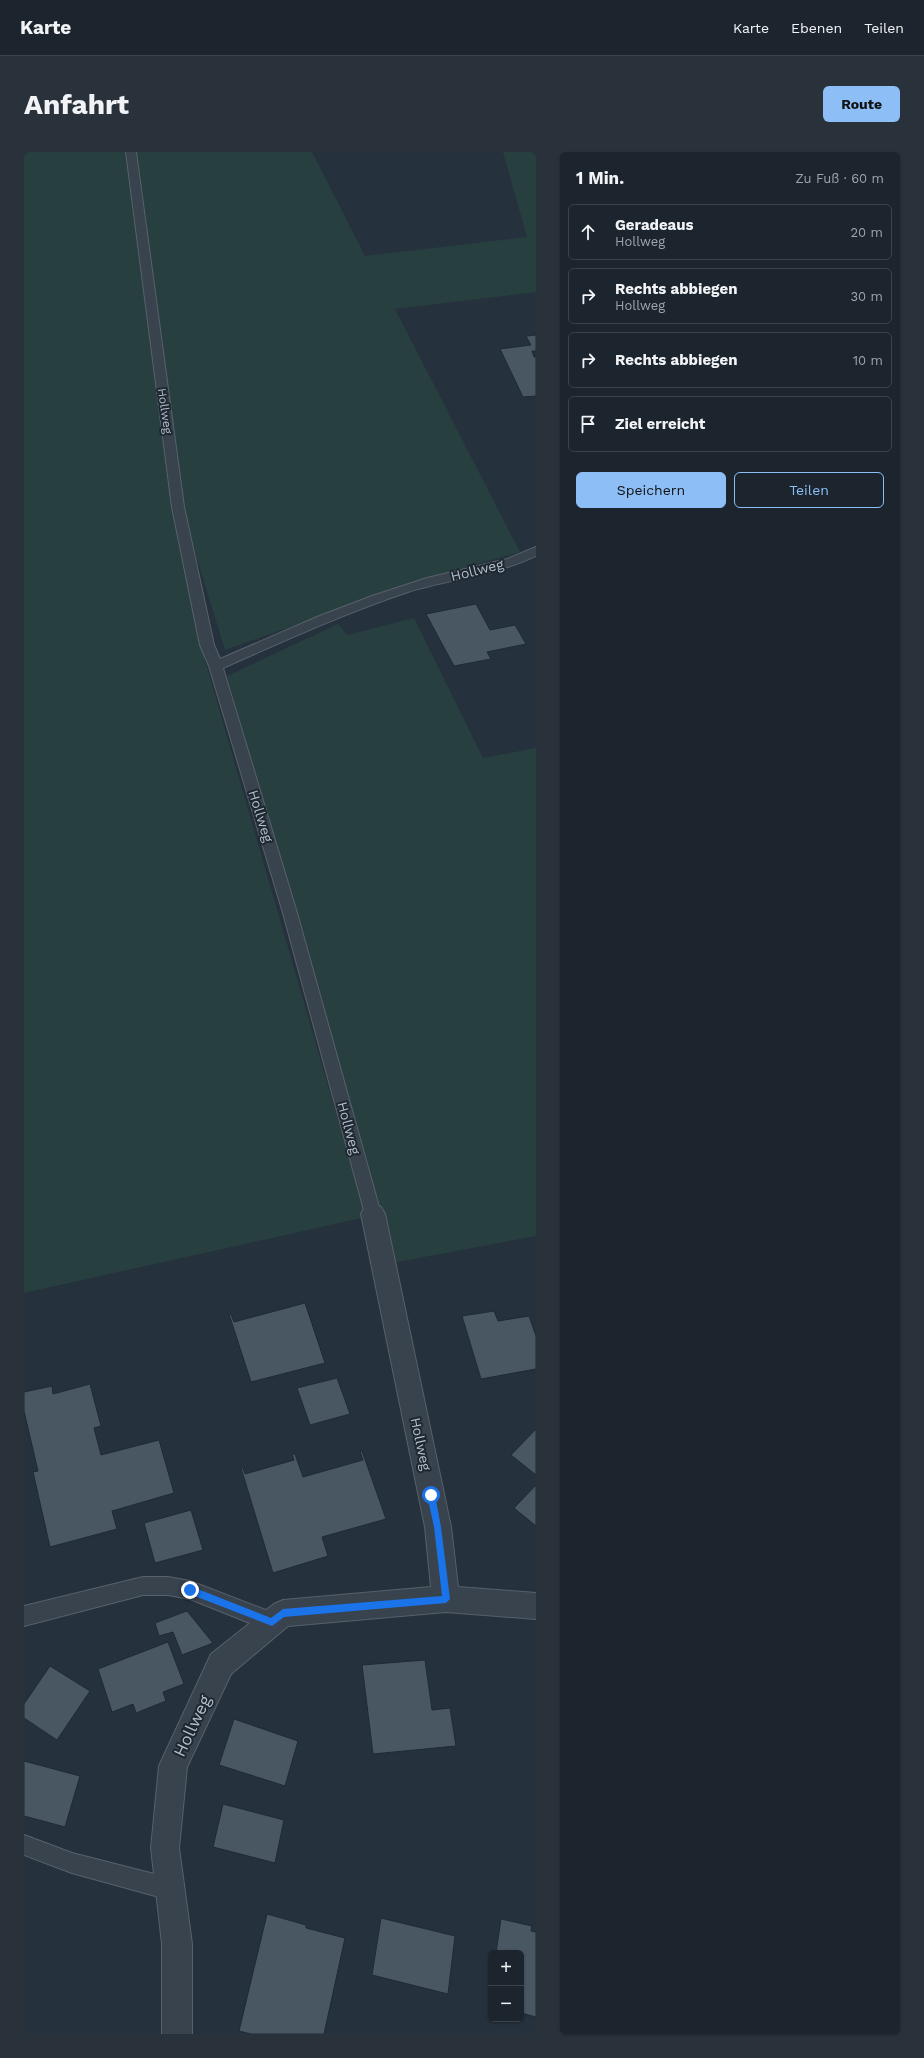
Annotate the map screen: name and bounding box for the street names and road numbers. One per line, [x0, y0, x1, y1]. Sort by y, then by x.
street label: Hollweg [155, 387, 175, 435]
street label: Hollweg [449, 556, 506, 584]
street label: Hollweg [245, 788, 277, 845]
street label: Hollweg [334, 1100, 364, 1157]
street label: Hollweg [408, 1416, 435, 1473]
street label: Hollweg [169, 1691, 215, 1760]

